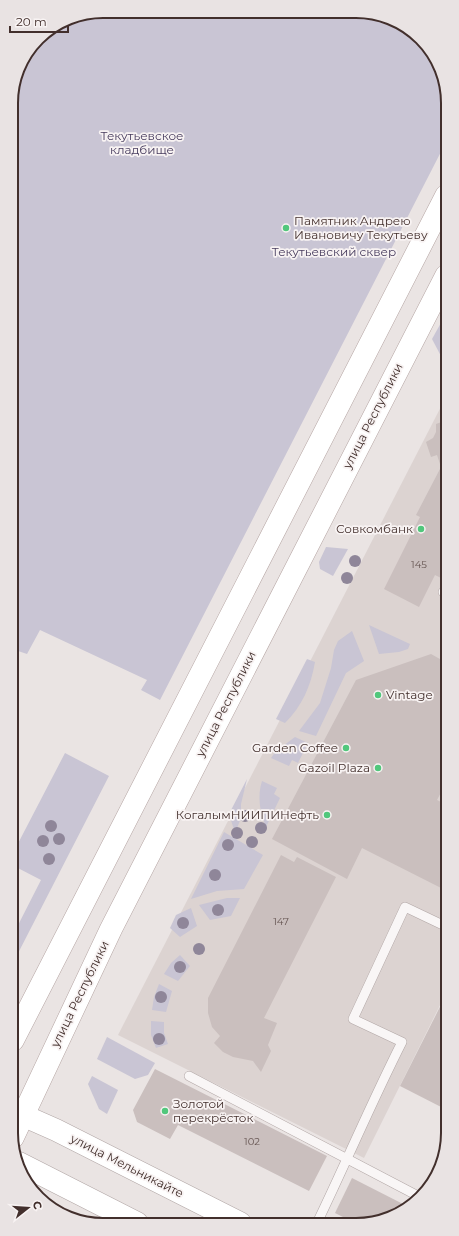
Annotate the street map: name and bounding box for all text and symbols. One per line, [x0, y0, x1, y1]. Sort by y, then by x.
scale bar [10, 8, 68, 34]
text: 20 m [16, 14, 47, 29]
park label: Текутьевское кладбище [101, 128, 183, 157]
place label: Памятник Андрею Ивановичу Текутьеву [294, 213, 428, 242]
marker: Памятник Андрею Ивановичу Текутьеву [281, 223, 291, 233]
park label: Текутьевский сквер [272, 244, 396, 259]
street label: улица Республики [339, 360, 406, 472]
place label: Совкомбанк [336, 521, 413, 536]
marker: Совкомбанк [416, 524, 426, 534]
house number: 145 [411, 558, 427, 571]
street label: улица Республики [192, 648, 259, 760]
place label: Vintage [386, 687, 433, 702]
marker: Vintage [373, 690, 383, 700]
place label: Garden Coffee [252, 740, 338, 755]
marker: Garden Coffee [341, 743, 351, 753]
place label: Gazoil Plaza [298, 760, 370, 775]
marker: Gazoil Plaza [373, 763, 383, 773]
place label: КогалымНИИПИНефть [176, 807, 319, 822]
marker: КогалымНИИПИНефть [322, 810, 332, 820]
house number: 147 [273, 915, 289, 928]
street label: улица Республики [47, 938, 112, 1050]
place label: Золотой перекрёсток [173, 1096, 253, 1125]
marker: Золотой перекрёсток [160, 1106, 170, 1116]
street label: улица Мельникайте [67, 1130, 186, 1201]
house number: 102 [244, 1135, 260, 1148]
north arrow [8, 1188, 48, 1228]
text: С [30, 1199, 45, 1211]

